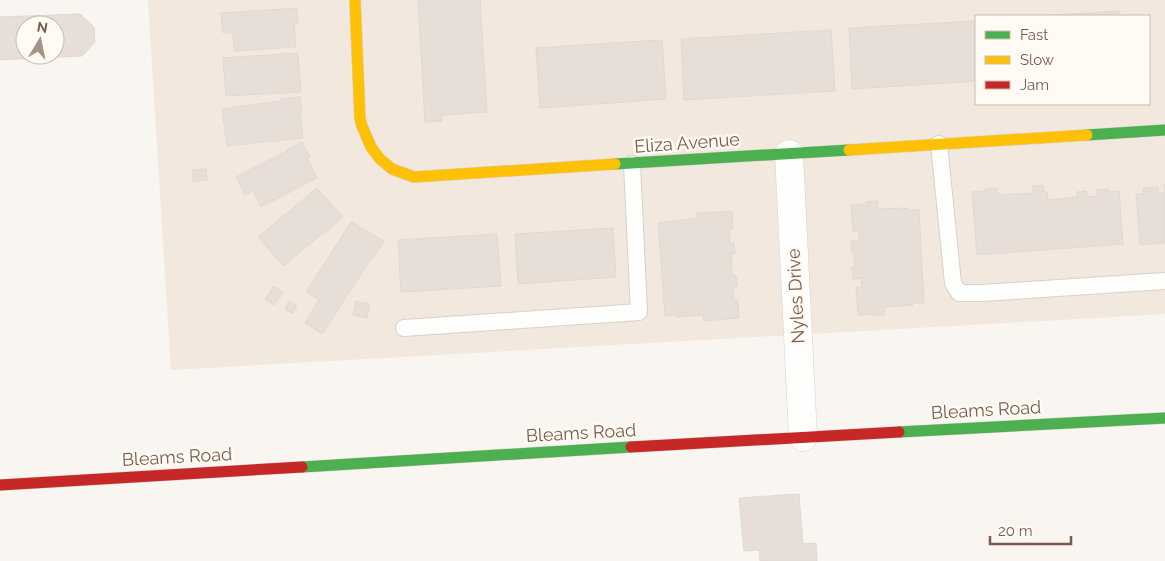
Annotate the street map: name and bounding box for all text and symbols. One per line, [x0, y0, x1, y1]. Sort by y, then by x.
north arrow [15, 15, 65, 65]
legend [975, 15, 1150, 105]
text: N [36, 18, 49, 36]
text: Fast [1020, 26, 1048, 44]
text: Slow [1020, 51, 1054, 69]
text: Jam [1020, 76, 1049, 94]
street label: Eliza Avenue [634, 128, 741, 157]
street label: Nyles Drive [782, 247, 808, 344]
street label: Bleams Road [930, 396, 1042, 423]
street label: Bleams Road [525, 419, 637, 446]
street label: Bleams Road [121, 443, 233, 470]
scale bar [990, 514, 1071, 546]
text: 20 m [998, 522, 1033, 540]

